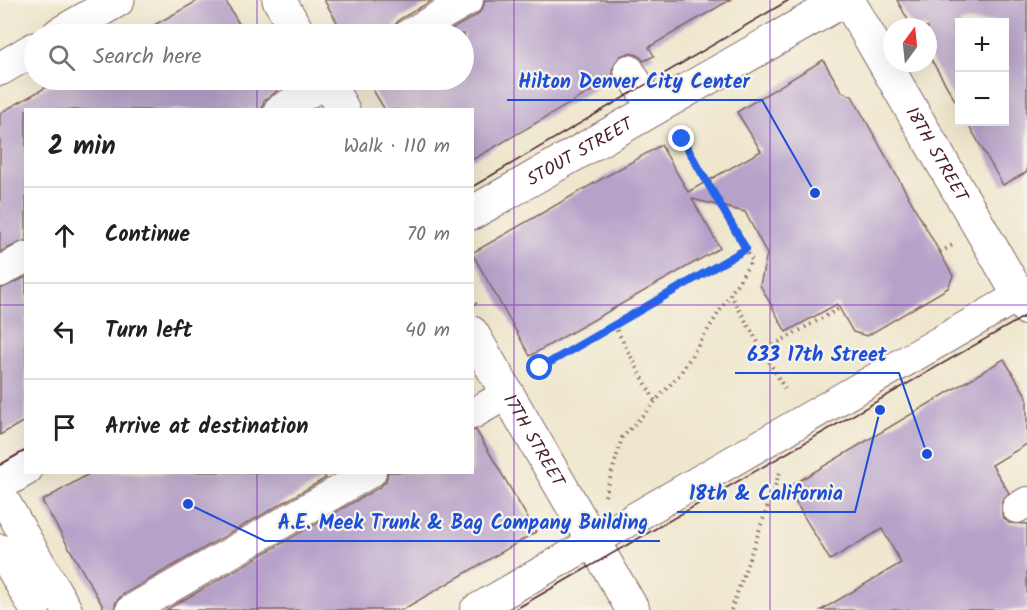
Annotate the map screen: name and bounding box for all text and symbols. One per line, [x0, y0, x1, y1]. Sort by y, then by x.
north arrow [883, 18, 937, 72]
map controls [955, 18, 1009, 126]
button: + [955, 18, 1009, 72]
search box [24, 24, 474, 90]
text: Search here [93, 40, 201, 75]
icon: search [45, 41, 78, 74]
callout: Hilton Denver City Center [507, 62, 762, 100]
text: Hilton Denver City Center [518, 67, 751, 99]
button: − [955, 72, 1009, 126]
street label: 18TH STREET [897, 102, 976, 209]
street label: STOUT STREET [522, 110, 640, 195]
route end [668, 125, 694, 151]
text: 2 min [48, 126, 116, 168]
text: Walk · 110 m [343, 131, 450, 163]
text: Continue [105, 218, 190, 253]
icon: ahead [48, 219, 81, 252]
text: 70 m [407, 219, 450, 251]
text: Turn left [105, 314, 192, 349]
icon: left [48, 315, 81, 348]
text: 40 m [405, 315, 450, 347]
callout: 633 17th Street [735, 335, 899, 373]
text: 633 17th Street [747, 340, 888, 372]
route start [526, 354, 552, 380]
street label: 17TH STREET [495, 389, 572, 494]
text: Arrive at destination [105, 410, 308, 445]
icon: arrive [48, 411, 81, 444]
callout: 18th & California [677, 474, 855, 512]
text: 18th & California [689, 479, 843, 511]
callout: A.E. Meek Trunk & Bag Company Building [265, 503, 660, 541]
text: A.E. Meek Trunk & Bag Company Building [278, 508, 648, 540]

